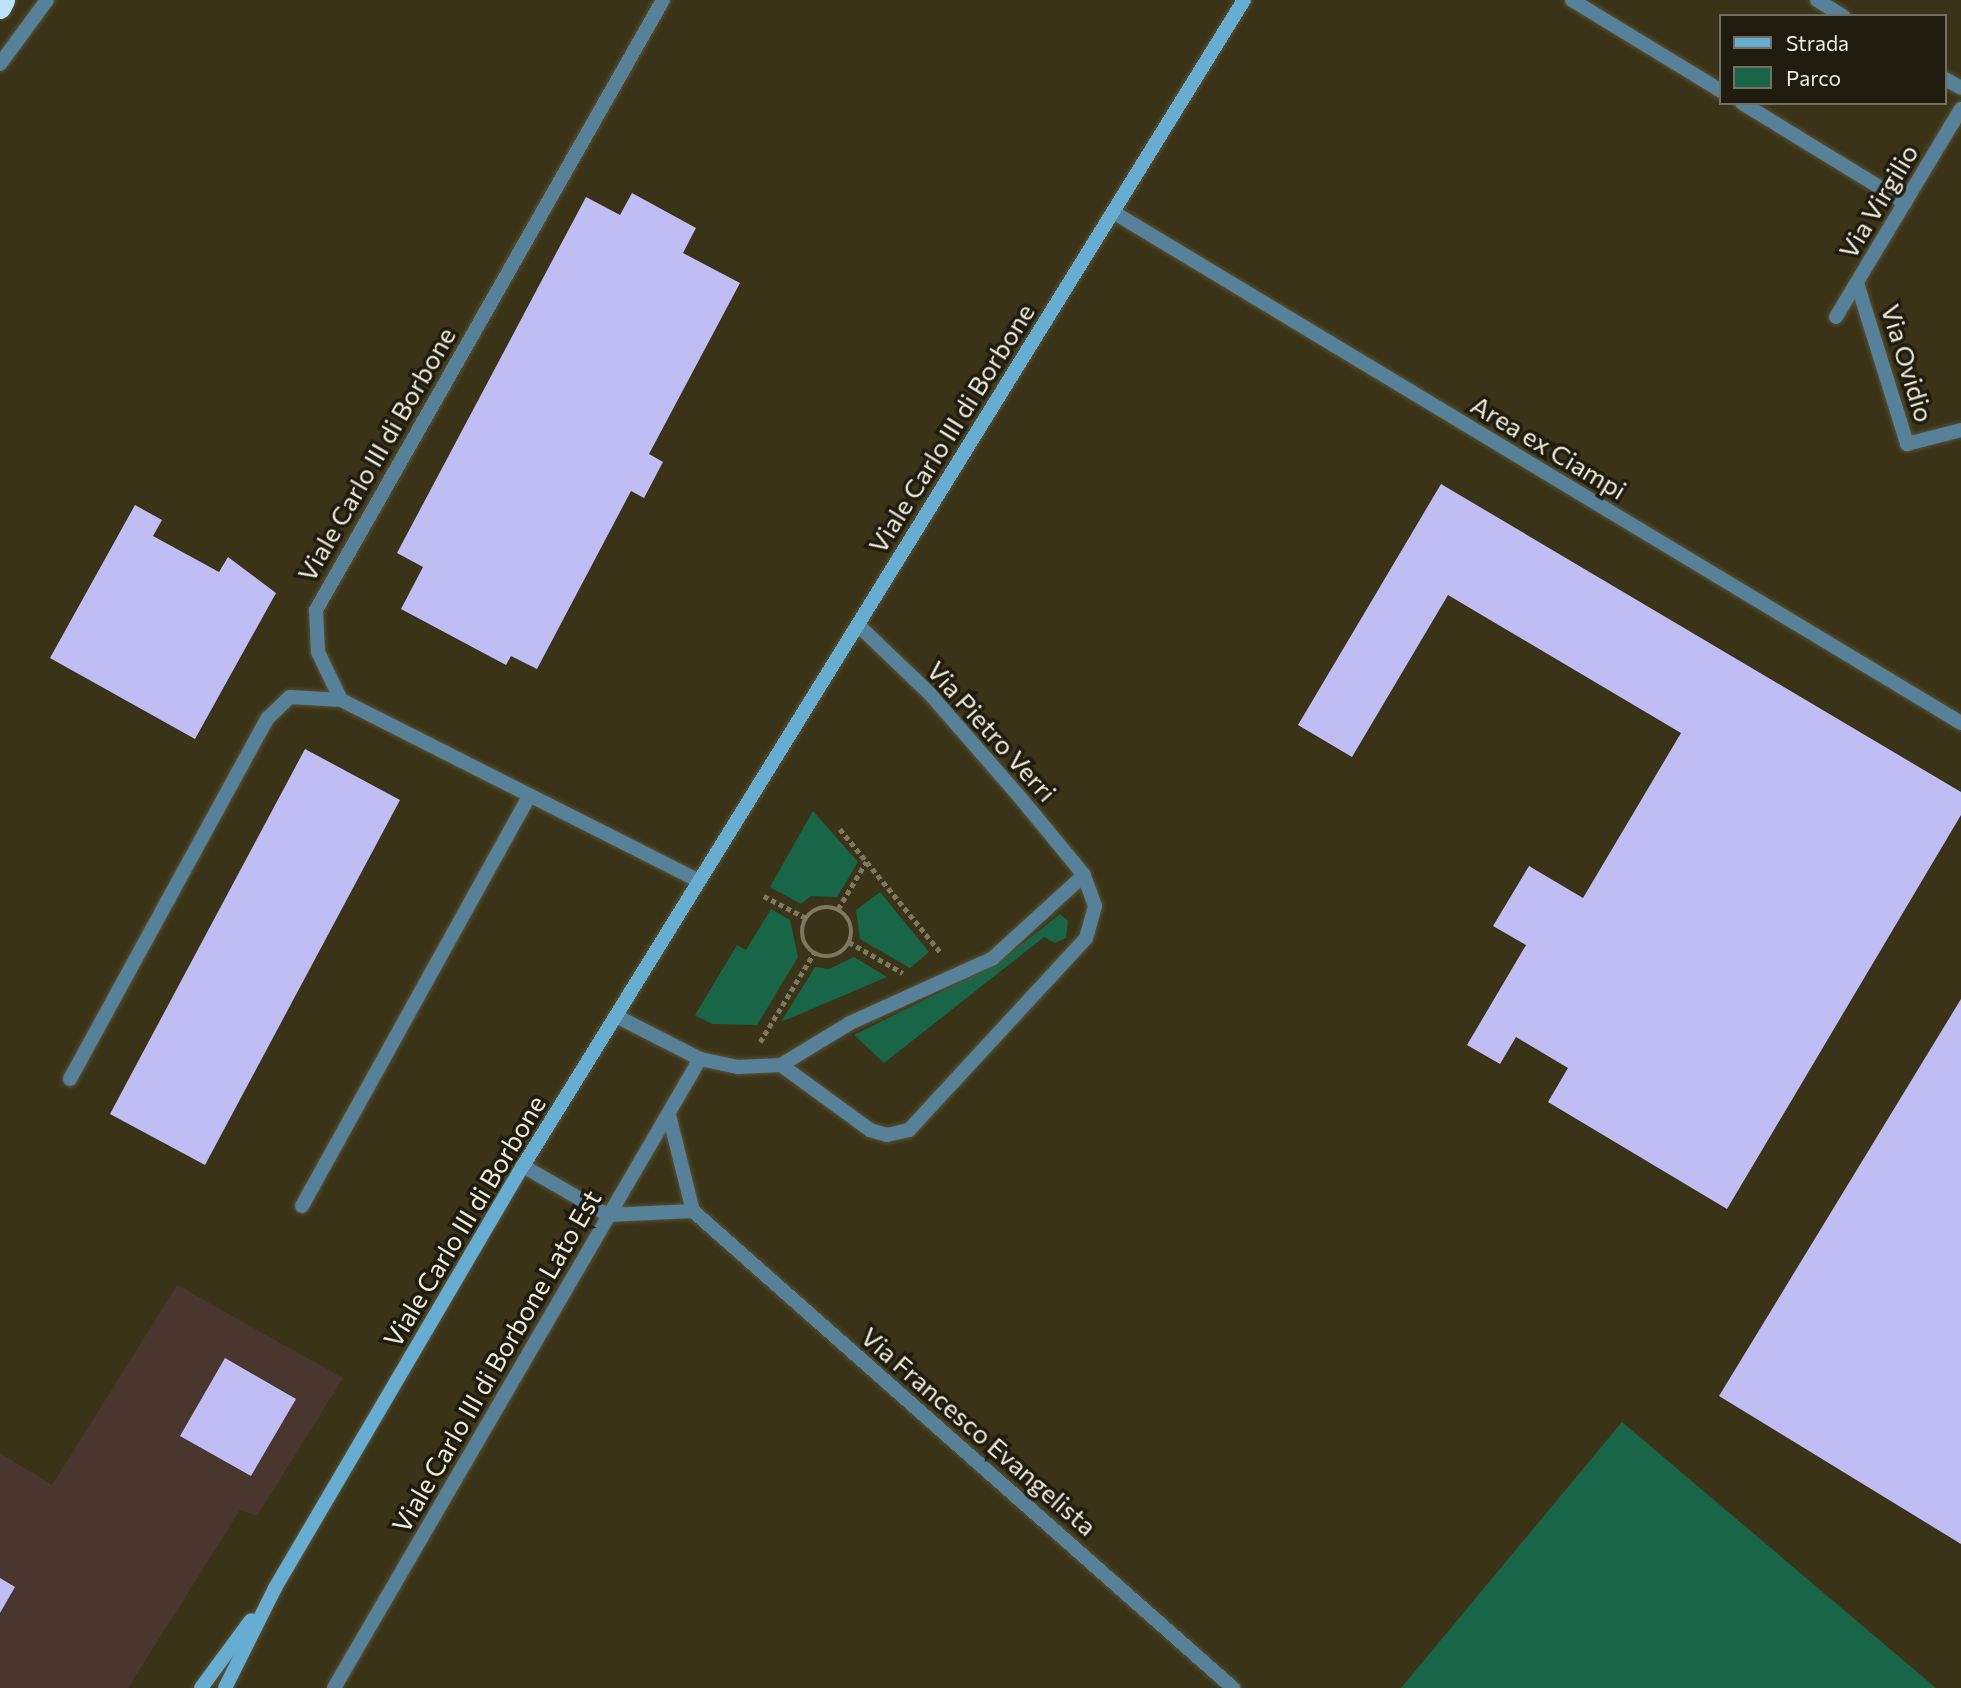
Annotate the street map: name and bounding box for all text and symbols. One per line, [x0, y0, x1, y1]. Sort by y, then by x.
legend [1720, 14, 1947, 105]
text: Strada [1786, 30, 1849, 55]
text: Parco [1786, 65, 1841, 90]
street label: Via Virgilio [1832, 138, 1924, 264]
street label: Viale Carlo III di Borbone [861, 298, 1041, 558]
street label: Via Ovidio [1875, 300, 1941, 426]
street label: Viale Carlo III di Borbone [290, 321, 462, 587]
street label: Area ex Ciampi [1466, 388, 1632, 506]
street label: Via Pietro Verri [921, 654, 1063, 808]
street label: Viale Carlo III di Borbone [376, 1090, 552, 1352]
street label: Viale Carlo III di Borbone Lato Est [385, 1184, 607, 1538]
street label: Via Francesco Evangelista [855, 1320, 1103, 1542]

